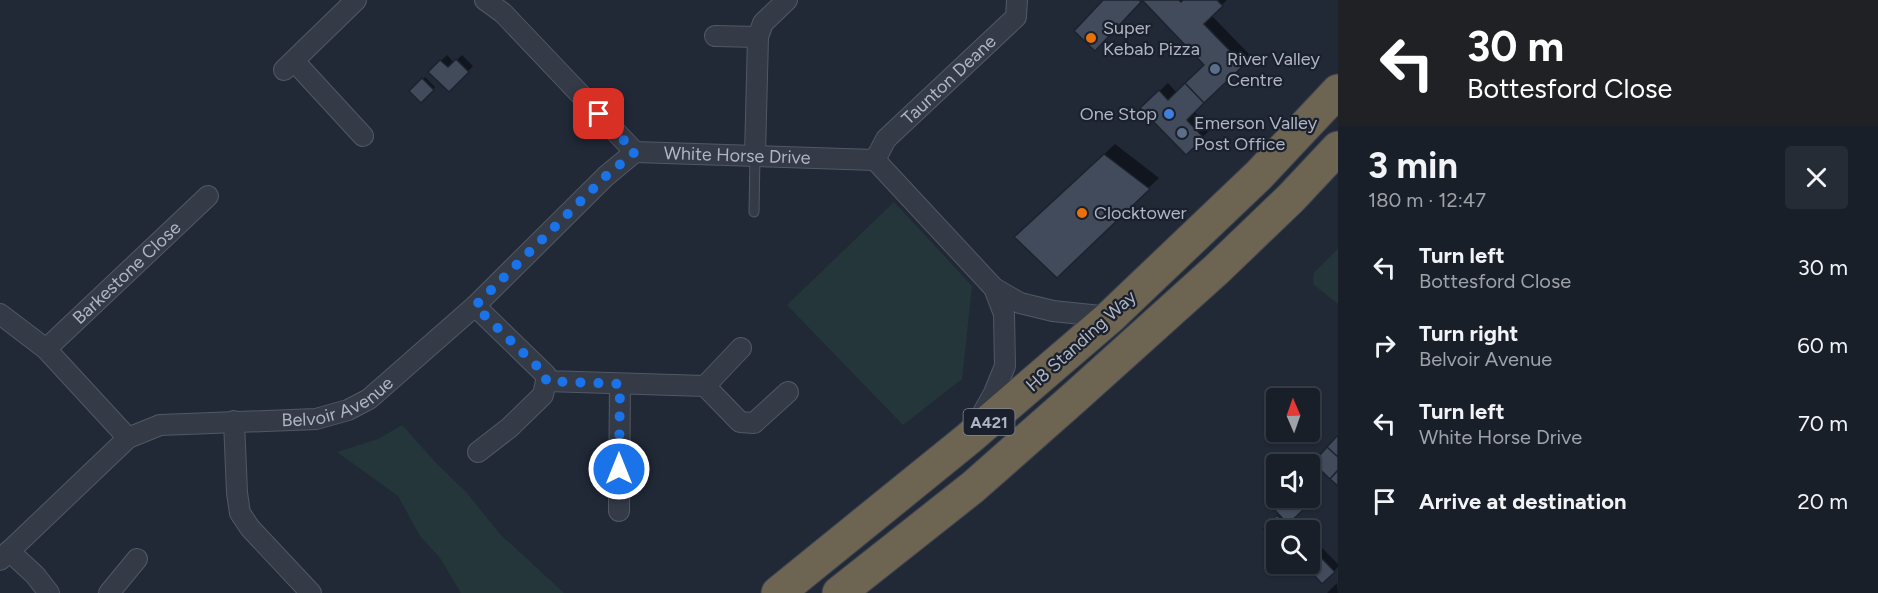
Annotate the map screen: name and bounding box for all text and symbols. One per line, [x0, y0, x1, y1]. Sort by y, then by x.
place label: Super Kebab Pizza [1103, 17, 1200, 60]
text: 30 m [1467, 21, 1564, 72]
icon: left [1368, 24, 1446, 102]
street label: Taunton Deane [897, 30, 1001, 129]
marker: Super Kebab Pizza [1084, 31, 1098, 45]
place label: River Valley Centre [1227, 48, 1320, 91]
marker: River Valley Centre [1208, 62, 1222, 76]
text: Bottesford Close [1467, 72, 1672, 105]
pin [573, 88, 624, 139]
icon: arrive [582, 97, 615, 130]
place label: One Stop [1080, 103, 1157, 125]
marker: One Stop [1162, 107, 1176, 121]
place label: Emerson Valley Post Office [1194, 112, 1318, 155]
marker: Emerson Valley Post Office [1175, 126, 1189, 140]
street label: White Horse Drive [663, 142, 811, 169]
text: 3 min [1368, 144, 1458, 187]
button: close [1785, 146, 1848, 209]
text: 180 m · 12:47 [1368, 188, 1486, 212]
place label: Clocktower [1094, 202, 1187, 224]
marker: Clocktower [1075, 206, 1089, 220]
street label: Barkestone Close [68, 217, 185, 329]
text: Turn left [1419, 242, 1505, 269]
icon: left [1368, 251, 1401, 284]
text: 30 m [1798, 254, 1848, 281]
text: Bottesford Close [1419, 269, 1571, 293]
street label: H8 Standing Way [1021, 285, 1141, 396]
text: Turn right [1419, 320, 1518, 347]
icon: right [1368, 329, 1401, 362]
text: 60 m [1797, 332, 1848, 359]
text: Belvoir Avenue [1419, 347, 1552, 371]
street label: Belvoir Avenue [281, 372, 398, 431]
north arrow [1266, 388, 1320, 442]
map controls [1266, 388, 1320, 574]
text: Turn left [1419, 398, 1505, 425]
icon: left [1368, 407, 1401, 440]
road number: A421 [964, 409, 1014, 435]
text: 70 m [1798, 410, 1848, 437]
text: White Horse Drive [1419, 425, 1582, 449]
position arrow [587, 437, 651, 501]
button: sound [1266, 454, 1320, 508]
icon: arrive [1368, 485, 1401, 518]
text: Arrive at destination [1419, 488, 1627, 515]
text: 20 m [1797, 488, 1848, 515]
button: search [1266, 520, 1320, 574]

